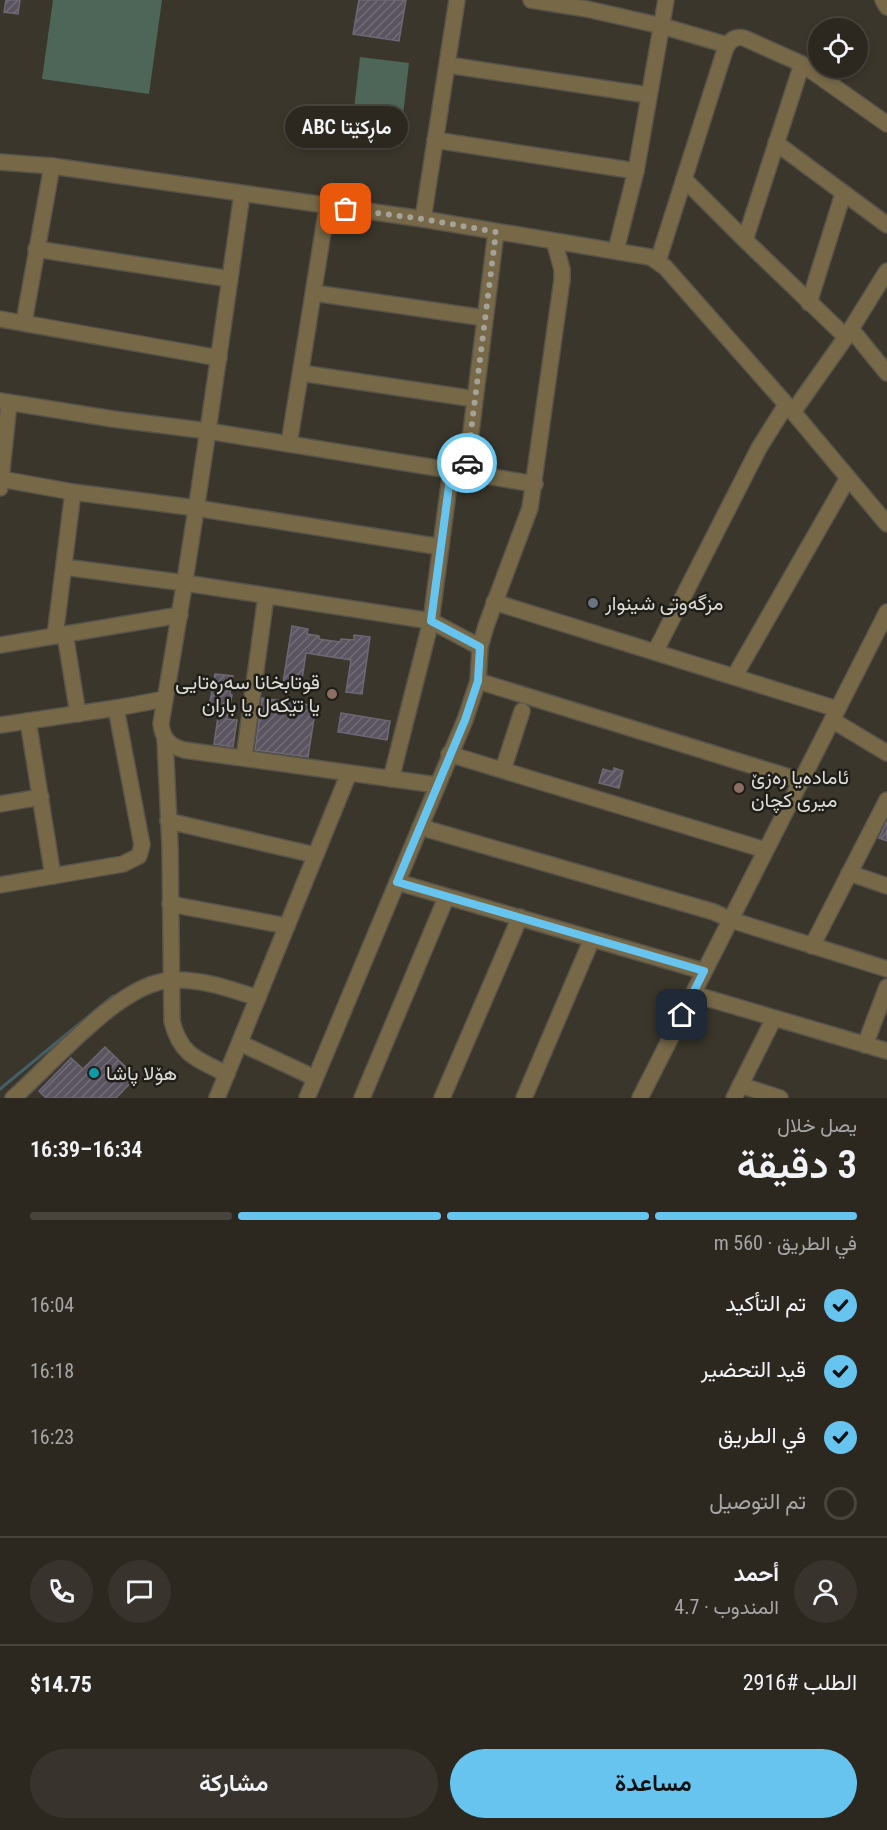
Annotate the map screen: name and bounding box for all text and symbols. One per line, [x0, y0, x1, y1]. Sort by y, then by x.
map controls [808, 18, 868, 78]
button: locate [808, 18, 868, 78]
callout: ماڕکێتا ABC [284, 107, 407, 149]
text: ماڕکێتا ABC [302, 115, 391, 139]
pin [320, 183, 371, 234]
icon: bag [329, 192, 362, 225]
courier [437, 433, 497, 493]
icon: car [451, 447, 484, 480]
place label: مزگەوتی شينوار [604, 591, 724, 616]
marker: مزگەوتی شينوار [586, 596, 600, 610]
place label: قوتابخانا سەرەتایی یا تێکەل یا باران [175, 670, 320, 718]
marker: قوتابخانا سەرەتایی یا تێکەل یا باران [325, 687, 339, 701]
place label: ئامادەيا رەزێ ميرى كچان [751, 765, 849, 814]
marker: ئامادەيا رەزێ ميرى كچان [732, 781, 746, 795]
pin [656, 989, 707, 1040]
icon: home [665, 998, 698, 1031]
place label: هۆلا پاشا [106, 1061, 177, 1087]
marker: هۆلا پاشا [87, 1066, 101, 1080]
text: يصل خلال [777, 1113, 857, 1137]
text: 16:34–16:39 [30, 1137, 142, 1162]
text: 3 دقيقة [737, 1142, 857, 1188]
text: في الطريق · 560 m [714, 1231, 857, 1255]
icon: check [824, 1289, 857, 1322]
text: تم التأكيد [725, 1291, 806, 1316]
text: 16:04 [30, 1293, 74, 1317]
icon: check [824, 1355, 857, 1388]
text: قيد التحضير [701, 1357, 806, 1382]
text: 16:18 [30, 1359, 74, 1383]
icon: check [824, 1421, 857, 1454]
text: في الطريق [718, 1423, 806, 1448]
text: 16:23 [30, 1425, 74, 1449]
text: تم التوصيل [709, 1489, 806, 1514]
button: phone [30, 1560, 93, 1623]
button: chat [108, 1560, 171, 1623]
button: person [794, 1560, 857, 1623]
text: أحمد [734, 1561, 779, 1586]
text: المندوب · 4.7 [674, 1595, 779, 1619]
text: الطلب #2916 [743, 1670, 857, 1695]
text: $14.75 [30, 1672, 92, 1697]
button: مشاركة [30, 1749, 438, 1818]
button: مساعدة [450, 1749, 857, 1818]

